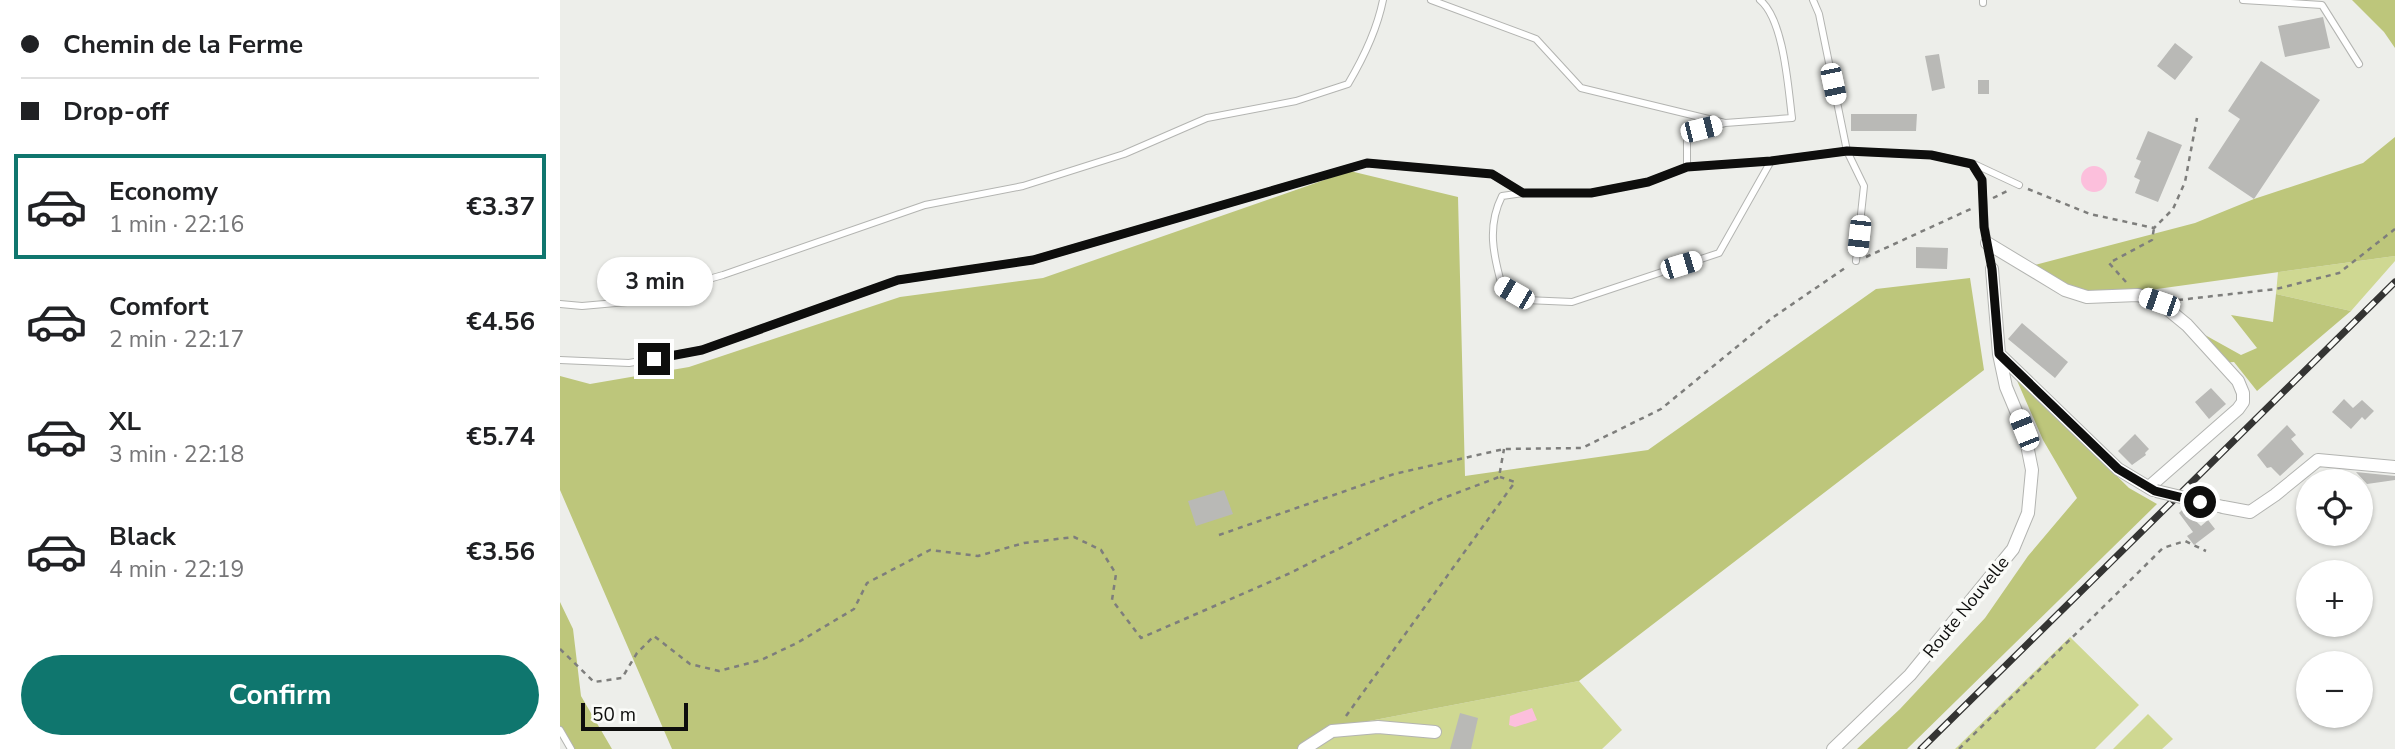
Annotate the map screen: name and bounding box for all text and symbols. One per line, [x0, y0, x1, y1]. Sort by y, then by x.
text: Chemin de la Ferme [63, 27, 303, 62]
car [1819, 61, 1848, 107]
text: Drop-off [63, 94, 169, 129]
car [1679, 114, 1724, 144]
text: Economy [109, 174, 218, 209]
icon: car [25, 175, 88, 238]
text: €3.37 [466, 189, 535, 224]
text: 1 min · 22:16 [109, 209, 244, 240]
car [1847, 214, 1872, 258]
car [1658, 249, 1705, 281]
callout: 3 min [596, 258, 712, 306]
text: 3 min [625, 266, 685, 297]
car [1491, 273, 1538, 313]
car [2136, 285, 2183, 319]
text: Comfort [109, 289, 209, 324]
icon: car [25, 290, 88, 353]
text: €4.56 [466, 304, 535, 339]
text: 2 min · 22:17 [109, 324, 244, 355]
route end [638, 343, 670, 375]
text: XL [109, 404, 141, 439]
icon: car [25, 405, 88, 468]
car [2007, 407, 2042, 453]
text: €5.74 [466, 419, 535, 454]
text: 3 min · 22:18 [109, 439, 244, 470]
map controls [2296, 469, 2373, 728]
button: locate [2296, 469, 2373, 546]
route start [2184, 486, 2216, 518]
text: Black [109, 519, 176, 554]
icon: car [25, 520, 88, 583]
text: €3.56 [466, 534, 535, 569]
street label: Route Nouvelle [1917, 551, 2015, 663]
text: 4 min · 22:19 [109, 554, 244, 585]
button: + [2296, 560, 2373, 637]
button: − [2296, 651, 2373, 728]
button: Confirm [21, 655, 539, 735]
scale bar [581, 700, 688, 732]
text: 50 m [592, 702, 636, 728]

